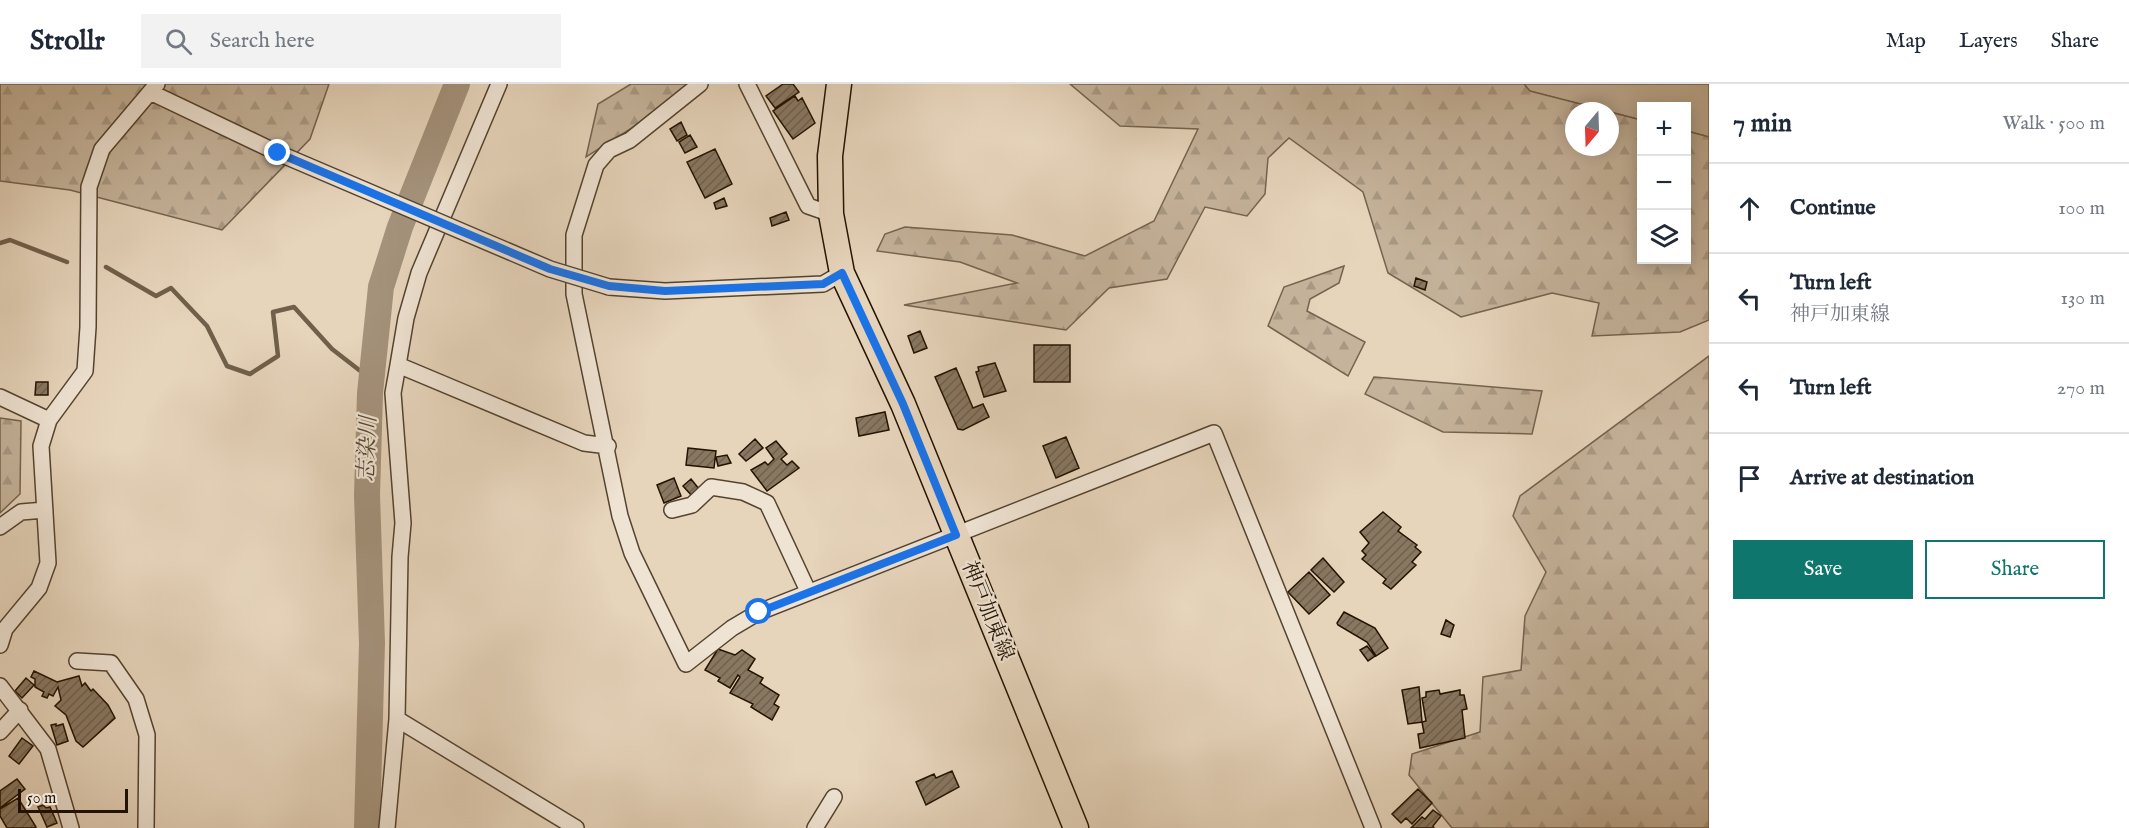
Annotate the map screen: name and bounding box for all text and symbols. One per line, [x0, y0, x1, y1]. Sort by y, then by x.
search box [141, 14, 561, 68]
text: Strollr [30, 24, 105, 59]
icon: search [162, 25, 195, 58]
text: Search here [210, 27, 315, 55]
text: Map [1886, 28, 1926, 55]
text: Layers [1959, 28, 2018, 55]
text: Share [2051, 28, 2099, 55]
north arrow [1565, 102, 1619, 156]
map controls [1637, 102, 1691, 264]
button: + [1637, 102, 1691, 156]
text: 7 min [1733, 107, 1792, 140]
text: Walk · 500 m [2003, 111, 2105, 136]
route end [264, 139, 290, 165]
button: − [1637, 156, 1691, 210]
icon: ahead [1733, 192, 1766, 225]
text: Continue [1790, 194, 1876, 222]
text: 100 m [2058, 196, 2105, 221]
button: layers [1637, 210, 1691, 264]
text: Turn left [1790, 269, 1872, 297]
icon: left [1733, 282, 1766, 315]
text: 130 m [2060, 286, 2105, 311]
text: 神戸加東線 [1790, 302, 1890, 327]
icon: left [1733, 372, 1766, 405]
text: Turn left [1790, 374, 1872, 402]
text: 270 m [2057, 376, 2105, 401]
water label: 志染川 [353, 414, 383, 482]
icon: arrive [1733, 462, 1766, 495]
text: Arrive at destination [1790, 464, 1974, 492]
button: Save [1733, 540, 1913, 599]
button: Share [1925, 540, 2105, 599]
street label: 神戸加東線 [955, 557, 1019, 665]
route start [745, 598, 771, 624]
scale bar [18, 786, 128, 814]
text: 50 m [27, 789, 56, 809]

